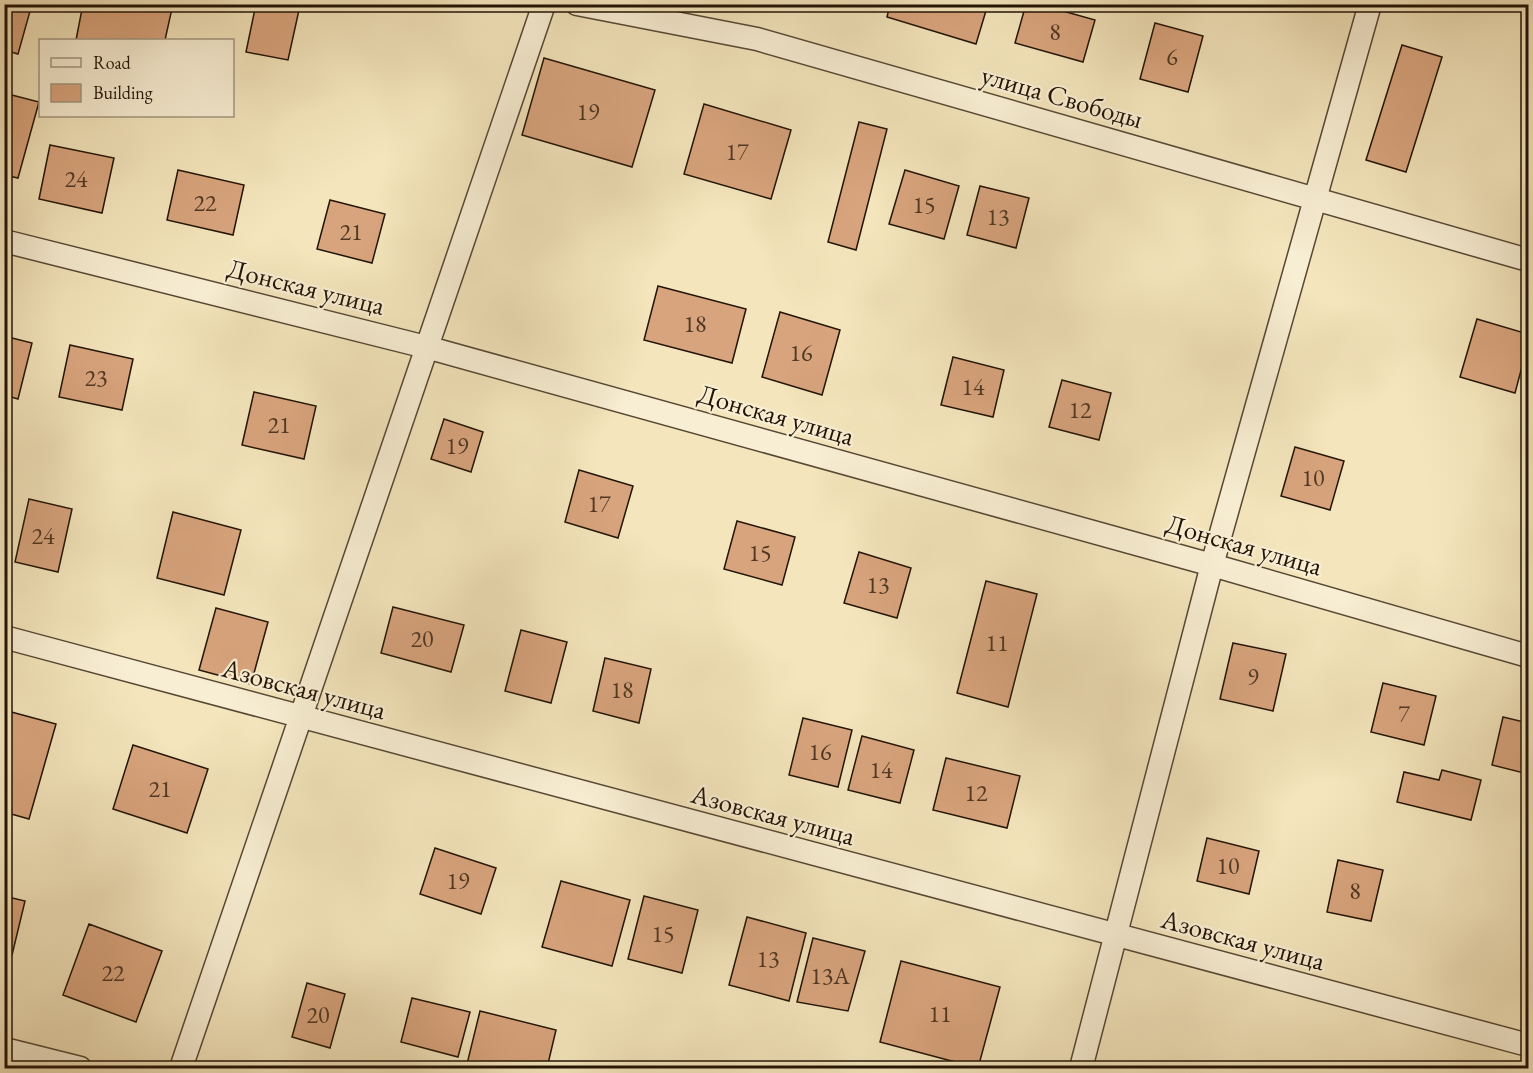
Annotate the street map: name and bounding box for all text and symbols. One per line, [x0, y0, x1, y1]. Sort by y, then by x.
house number: 8 [1049, 16, 1061, 47]
legend [39, 39, 234, 117]
house number: 6 [1166, 41, 1178, 72]
text: Road [93, 51, 132, 74]
street label: улица Свободы [977, 57, 1147, 136]
text: Building [93, 81, 153, 104]
house number: 19 [576, 96, 600, 127]
house number: 17 [725, 136, 749, 167]
house number: 24 [64, 163, 88, 194]
house number: 22 [193, 187, 217, 218]
house number: 15 [912, 189, 936, 220]
house number: 13 [986, 201, 1010, 232]
house number: 21 [339, 216, 363, 247]
street label: Донская улица [224, 250, 389, 323]
house number: 18 [683, 308, 707, 339]
house number: 16 [789, 337, 813, 368]
house number: 23 [84, 362, 108, 393]
house number: 14 [961, 371, 985, 402]
street label: Донская улица [694, 376, 858, 454]
house number: 12 [1068, 394, 1092, 425]
house number: 21 [267, 409, 291, 440]
house number: 19 [445, 430, 469, 461]
house number: 10 [1301, 462, 1325, 493]
house number: 17 [587, 488, 611, 519]
street label: Донская улица [1162, 506, 1326, 584]
house number: 24 [31, 520, 55, 551]
house number: 15 [748, 537, 772, 568]
house number: 13 [866, 569, 890, 600]
house number: 20 [410, 623, 434, 654]
house number: 11 [985, 627, 1009, 658]
street label: Азовская улица [217, 650, 390, 727]
house number: 9 [1247, 661, 1259, 692]
house number: 18 [610, 674, 634, 705]
house number: 7 [1398, 698, 1410, 729]
house number: 16 [808, 736, 832, 767]
house number: 14 [869, 754, 893, 785]
house number: 21 [148, 773, 172, 804]
street label: Азовская улица [686, 776, 859, 853]
house number: 12 [964, 777, 988, 808]
house number: 10 [1216, 850, 1240, 881]
house number: 19 [446, 865, 470, 896]
house number: 8 [1349, 875, 1361, 906]
street label: Азовская улица [1156, 901, 1329, 978]
house number: 15 [651, 918, 675, 949]
house number: 13 [756, 943, 780, 974]
house number: 22 [101, 957, 125, 988]
house number: 13А [810, 960, 850, 991]
house number: 11 [928, 998, 952, 1029]
house number: 20 [306, 999, 330, 1030]

